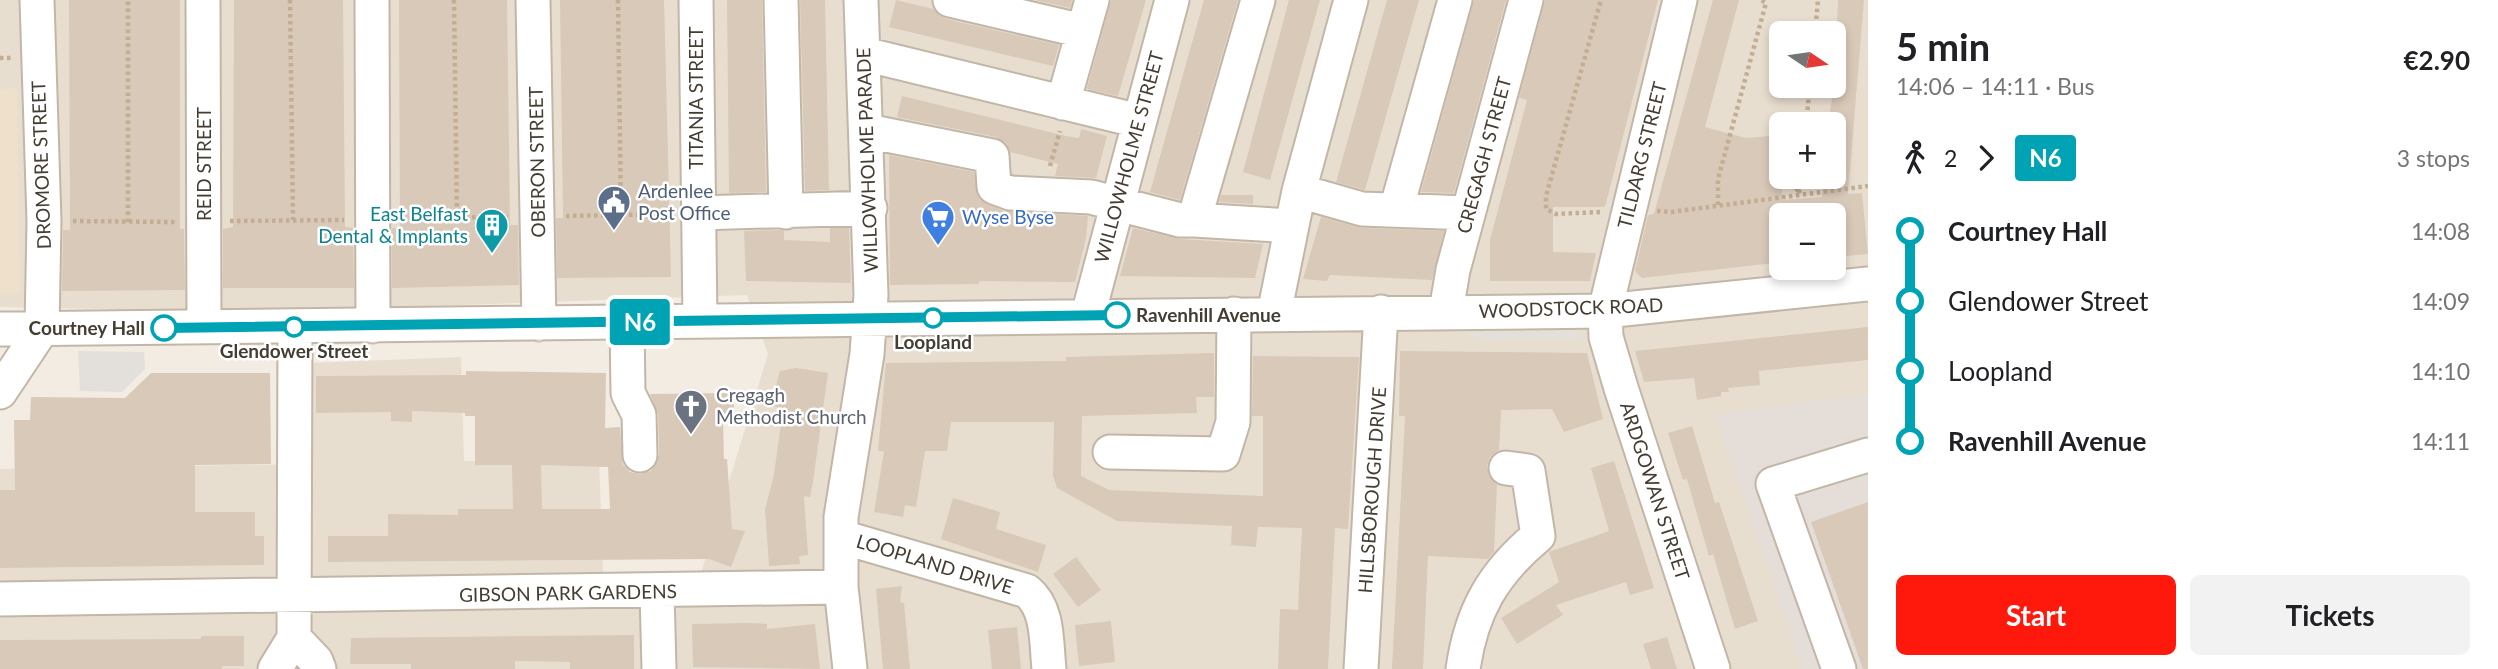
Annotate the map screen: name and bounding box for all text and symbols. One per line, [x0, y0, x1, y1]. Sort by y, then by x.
north arrow [1769, 21, 1846, 98]
map controls [1769, 21, 1846, 280]
text: 5 min [1896, 23, 1990, 69]
street label: TITANIA STREET [684, 27, 707, 169]
text: €2.90 [2404, 44, 2470, 76]
street label: WILLOWHOLME PARADE [851, 47, 882, 273]
street label: WILLOWHOLME STREET [1089, 49, 1168, 265]
text: 14:06 – 14:11 · Bus [1896, 72, 2095, 100]
street label: CREGAGH STREET [1452, 74, 1516, 236]
street label: TILDARG STREET [1612, 79, 1671, 231]
street label: DROMORE STREET [26, 80, 55, 250]
street label: OBERON STREET [524, 86, 549, 238]
street label: REID STREET [192, 107, 215, 221]
button: + [1769, 112, 1846, 189]
icon: walk [1896, 139, 1934, 177]
icon: forward [1967, 139, 2005, 177]
text: N6 [2029, 143, 2062, 172]
text: 2 [1944, 144, 1957, 172]
text: 3 stops [2397, 144, 2470, 172]
place label: Ardenlee Post Office [638, 179, 731, 224]
public building icon: Ardenlee Post Office [595, 183, 633, 232]
supermarket icon: Wyse Byse [919, 198, 957, 247]
place label: East Belfast Dental & Implants [318, 202, 468, 247]
button: − [1769, 203, 1846, 280]
place label: Wyse Byse [962, 205, 1054, 228]
building icon: East Belfast Dental & Implants [473, 206, 511, 255]
text: Courtney Hall [1948, 215, 2107, 247]
text: 14:08 [2411, 217, 2470, 245]
text: Glendower Street [1948, 285, 2148, 317]
text: 14:09 [2411, 287, 2470, 315]
street label: WOODSTOCK ROAD [1478, 293, 1664, 322]
line badge: N6 [608, 299, 672, 345]
marker: Ravenhill Avenue [1104, 302, 1130, 328]
place label: Ravenhill Avenue [1136, 303, 1281, 326]
text: N6 [624, 307, 656, 336]
marker: Loopland [923, 308, 943, 328]
marker: Courtney Hall [151, 315, 177, 341]
place label: Courtney Hall [29, 316, 145, 339]
marker: Glendower Street [284, 317, 304, 337]
place label: Loopland [894, 330, 972, 353]
place label: Glendower Street [220, 339, 368, 362]
text: Loopland [1948, 355, 2053, 387]
text: 14:10 [2411, 357, 2470, 385]
place label: Cregagh Methodist Church [716, 383, 867, 428]
street label: HILLSBOROUGH DRIVE [1353, 386, 1390, 594]
church icon: Cregagh Methodist Church [672, 387, 710, 436]
street label: ARDGOWAN STREET [1616, 399, 1695, 583]
text: Ravenhill Avenue [1948, 425, 2146, 457]
text: 14:11 [2411, 427, 2470, 455]
street label: LOOPLAND DRIVE [854, 529, 1016, 598]
button: Start [1896, 575, 2176, 655]
button: Tickets [2190, 575, 2470, 655]
street label: GIBSON PARK GARDENS [459, 579, 677, 606]

